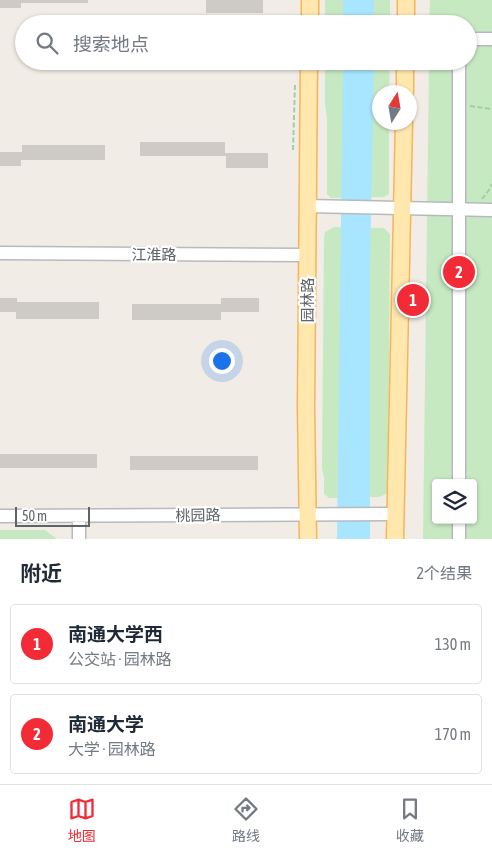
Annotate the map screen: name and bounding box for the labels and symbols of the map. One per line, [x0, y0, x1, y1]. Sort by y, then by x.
north arrow [372, 85, 417, 130]
street label: 江淮路 [131, 246, 177, 263]
pin: 2 [443, 253, 475, 291]
street label: 园林路 [299, 277, 316, 323]
pin: 1 [397, 281, 429, 319]
your location [209, 348, 235, 374]
scale bar [15, 504, 90, 527]
street label: 桃园路 [175, 506, 221, 524]

